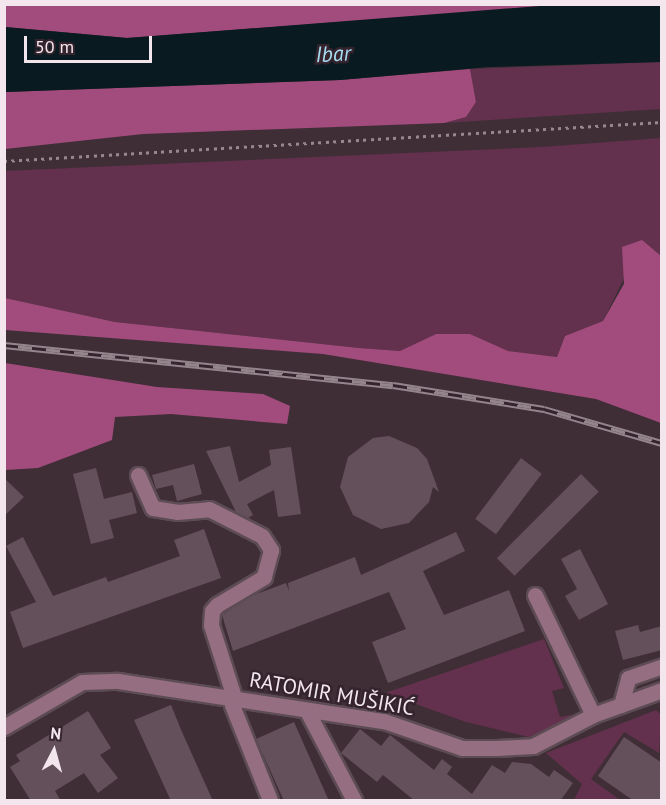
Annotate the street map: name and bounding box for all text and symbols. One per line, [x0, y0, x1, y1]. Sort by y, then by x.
scale bar [27, 24, 154, 62]
text: 50 m [35, 35, 74, 58]
water label: Ibar [315, 40, 351, 68]
street label: RATOMIR MUŠIKIĆ [248, 667, 416, 721]
north arrow [24, 721, 84, 781]
text: N [50, 723, 62, 744]

